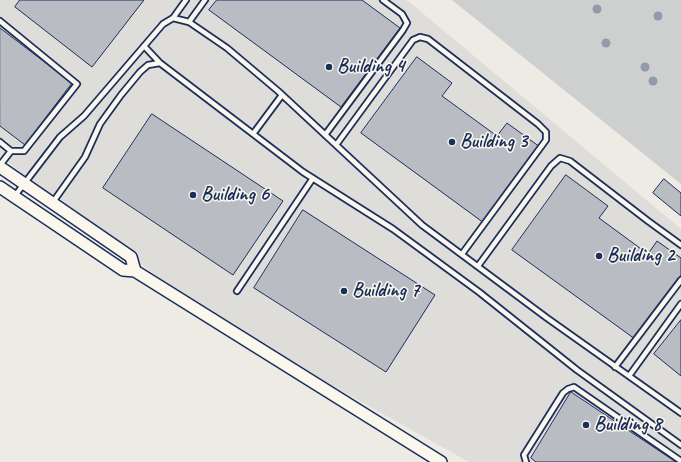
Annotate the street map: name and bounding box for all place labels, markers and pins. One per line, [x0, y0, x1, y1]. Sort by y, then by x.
place label: Building 4 [337, 55, 405, 79]
marker: Building 4 [324, 62, 334, 72]
place label: Building 3 [460, 130, 528, 154]
marker: Building 3 [447, 137, 457, 147]
place label: Building 6 [201, 183, 269, 207]
marker: Building 6 [188, 190, 198, 200]
place label: Building 2 [607, 244, 675, 268]
marker: Building 2 [594, 251, 604, 261]
place label: Building 7 [352, 279, 420, 303]
marker: Building 7 [339, 286, 349, 296]
place label: Building 8 [594, 413, 662, 437]
marker: Building 8 [581, 420, 591, 430]

